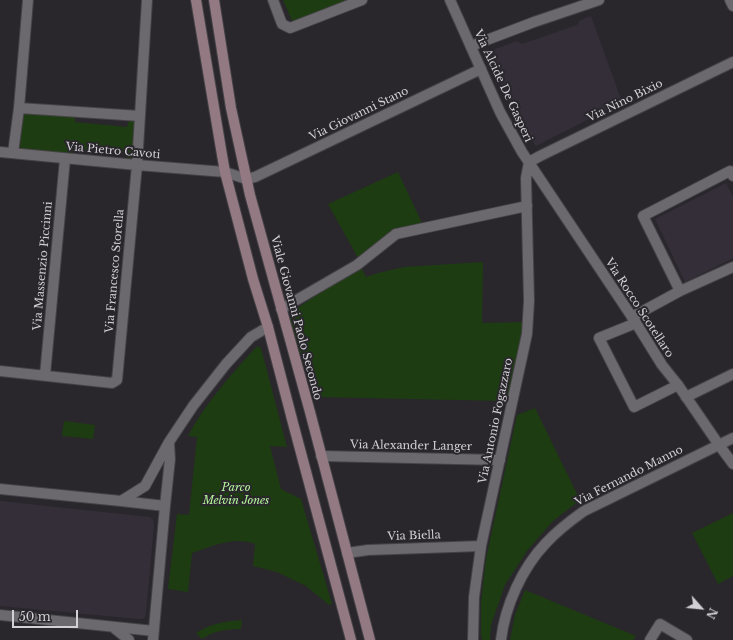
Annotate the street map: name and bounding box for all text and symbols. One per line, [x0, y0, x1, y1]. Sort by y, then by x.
street label: Via Alcide De Gasperi [471, 28, 535, 144]
street label: Via Nino Bixio [585, 77, 665, 125]
street label: Via Giovanni Stano [307, 84, 411, 144]
street label: Via Pietro Cavoti [65, 140, 161, 162]
street label: Via Massenzio Piccinni [31, 201, 55, 331]
street label: Via Francesco Storella [103, 209, 127, 333]
street label: Viale Giovanni Paolo Secondo [268, 234, 324, 402]
street label: Via Rocco Scotellaro [602, 256, 676, 360]
street label: Via Antonio Fogazzaro [476, 357, 516, 485]
street label: Via Alexander Langer [350, 438, 472, 454]
street label: Via Fernando Manno [573, 443, 685, 509]
park label: Parco Melvin Jones [203, 481, 269, 507]
street label: Via Biella [387, 528, 441, 544]
north arrow [681, 588, 721, 628]
scale bar [14, 602, 80, 628]
text: N [703, 606, 720, 621]
text: 50 m [19, 609, 51, 624]

